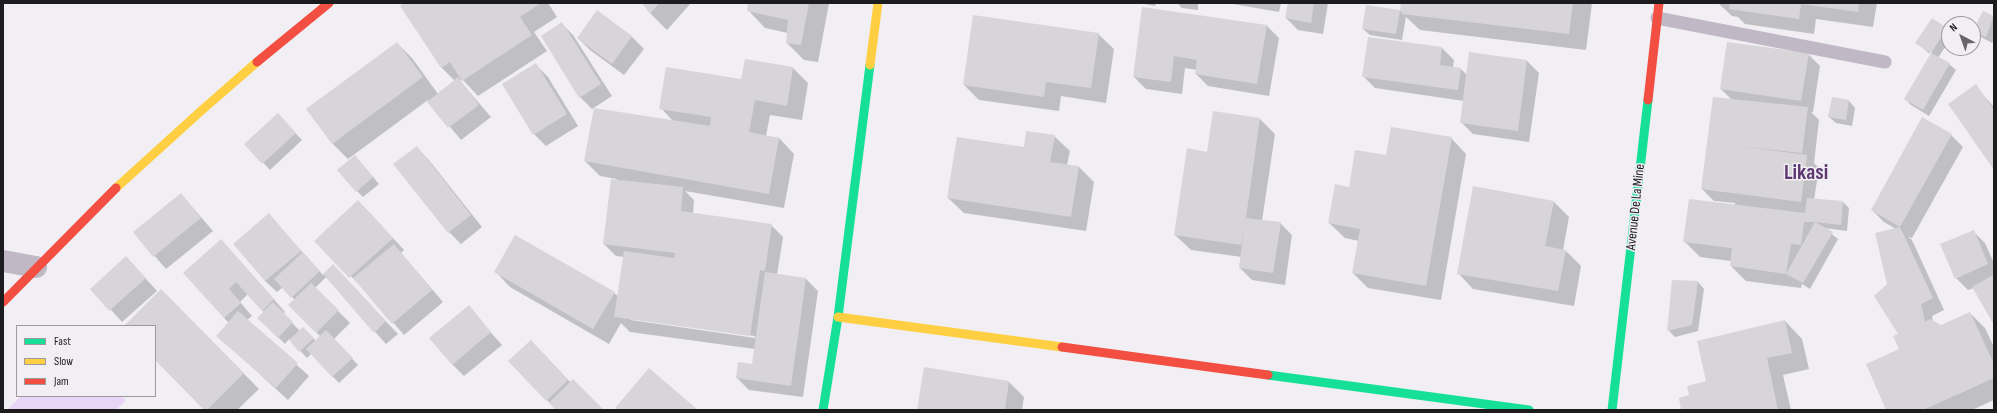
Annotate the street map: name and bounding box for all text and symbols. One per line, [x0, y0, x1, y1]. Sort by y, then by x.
north arrow [1941, 16, 1981, 56]
text: N [1947, 20, 1960, 34]
district label: Likasi [1784, 160, 1828, 186]
street label: Avenue De La Mine [1623, 163, 1649, 251]
legend [16, 325, 156, 397]
text: Fast [54, 334, 71, 349]
text: Slow [54, 354, 73, 369]
text: Jam [54, 374, 69, 389]

